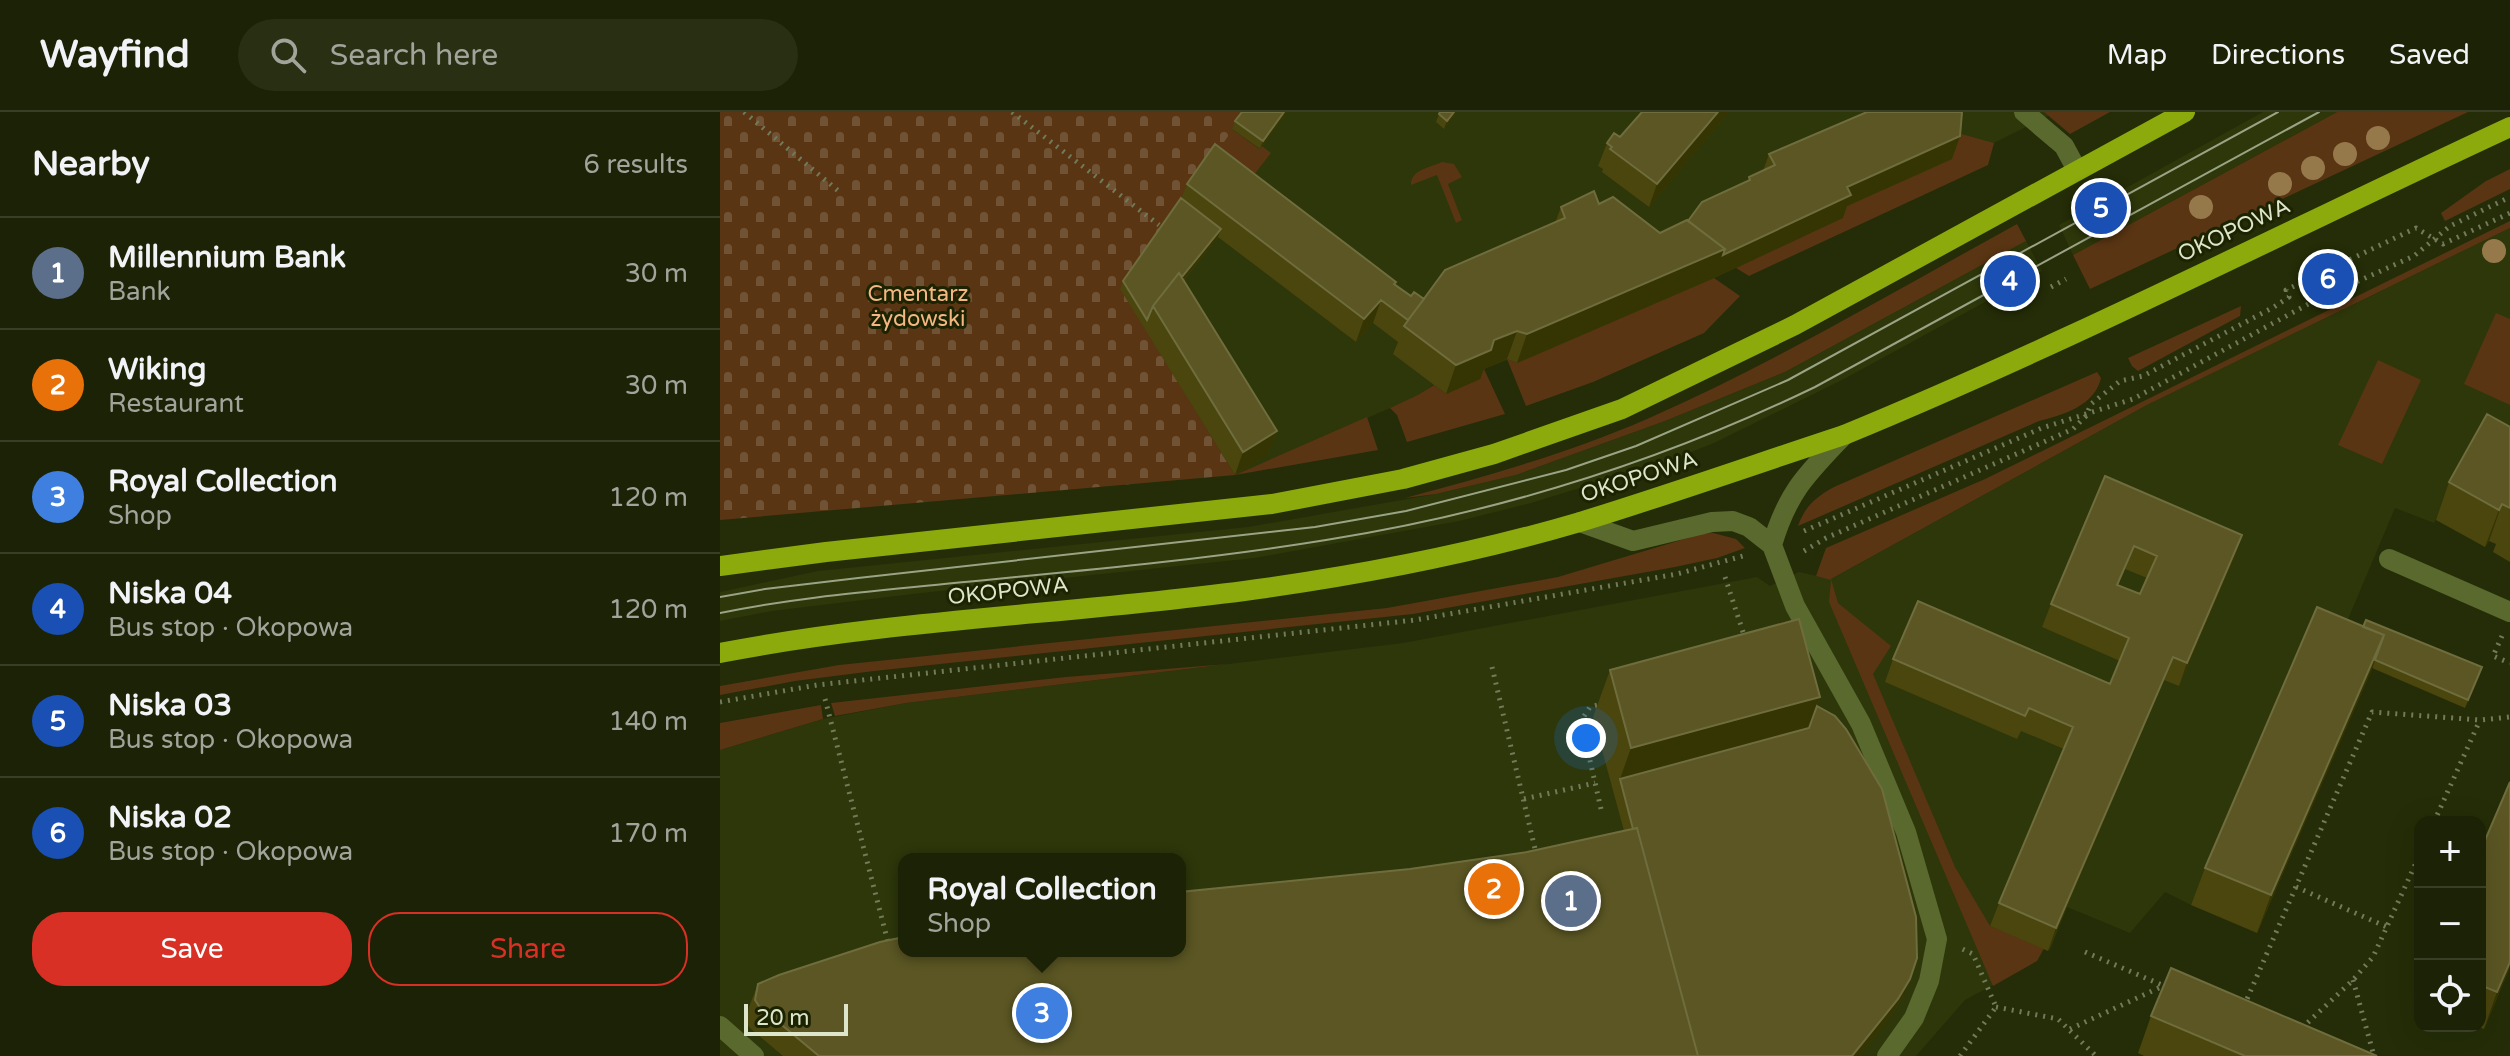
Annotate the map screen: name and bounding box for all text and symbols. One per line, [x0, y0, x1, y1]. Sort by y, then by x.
search box [238, 19, 798, 91]
text: Wayfind [40, 32, 190, 78]
icon: search [266, 33, 310, 77]
text: Search here [330, 37, 498, 74]
text: Map [2107, 38, 2167, 72]
text: Directions [2211, 38, 2345, 72]
text: Saved [2389, 38, 2470, 72]
text: Nearby [32, 144, 150, 185]
text: 6 results [583, 149, 688, 180]
pin: 5 [2075, 178, 2127, 238]
street label: OKOPOWA [2174, 193, 2294, 267]
text: Millennium Bank [108, 239, 346, 276]
pin: 6 [2302, 249, 2354, 309]
pin: 4 [1984, 251, 2036, 311]
text: 1 [50, 258, 66, 289]
text: 30 m [625, 258, 688, 289]
text: Bank [108, 276, 171, 307]
park label: Cmentarz żydowski [867, 281, 969, 332]
text: Wiking [108, 351, 207, 388]
text: 2 [50, 370, 66, 401]
text: 30 m [625, 370, 688, 401]
text: Restaurant [108, 388, 244, 419]
street label: OKOPOWA [1577, 446, 1701, 508]
text: Royal Collection [108, 463, 337, 500]
text: 3 [50, 482, 66, 513]
text: 120 m [608, 482, 688, 513]
text: Shop [108, 500, 172, 531]
street label: OKOPOWA [946, 572, 1070, 610]
text: Niska 04 [108, 575, 232, 612]
text: 4 [50, 594, 66, 625]
text: 120 m [608, 594, 688, 625]
text: Bus stop · Okopowa [108, 612, 353, 643]
text: Niska 03 [108, 687, 232, 724]
text: 5 [50, 706, 66, 737]
text: 140 m [608, 706, 688, 737]
your location [1566, 718, 1606, 758]
text: Bus stop · Okopowa [108, 724, 353, 755]
text: Niska 02 [108, 799, 232, 836]
map controls [2414, 816, 2486, 1032]
button: + [2414, 816, 2486, 888]
text: 6 [50, 818, 66, 849]
text: 170 m [608, 818, 688, 849]
text: Bus stop · Okopowa [108, 836, 353, 867]
popup [898, 853, 1186, 957]
pin: 2 [1468, 859, 1520, 919]
text: Royal Collection [927, 871, 1157, 908]
pin: 1 [1545, 871, 1597, 931]
button: − [2414, 888, 2486, 960]
text: Shop [927, 908, 991, 939]
button: Save [32, 912, 352, 986]
button: Share [368, 912, 688, 986]
button: locate [2414, 960, 2486, 1032]
pin: 3 [1016, 983, 1068, 1043]
scale bar [744, 1000, 848, 1036]
text: 20 m [756, 1005, 810, 1031]

